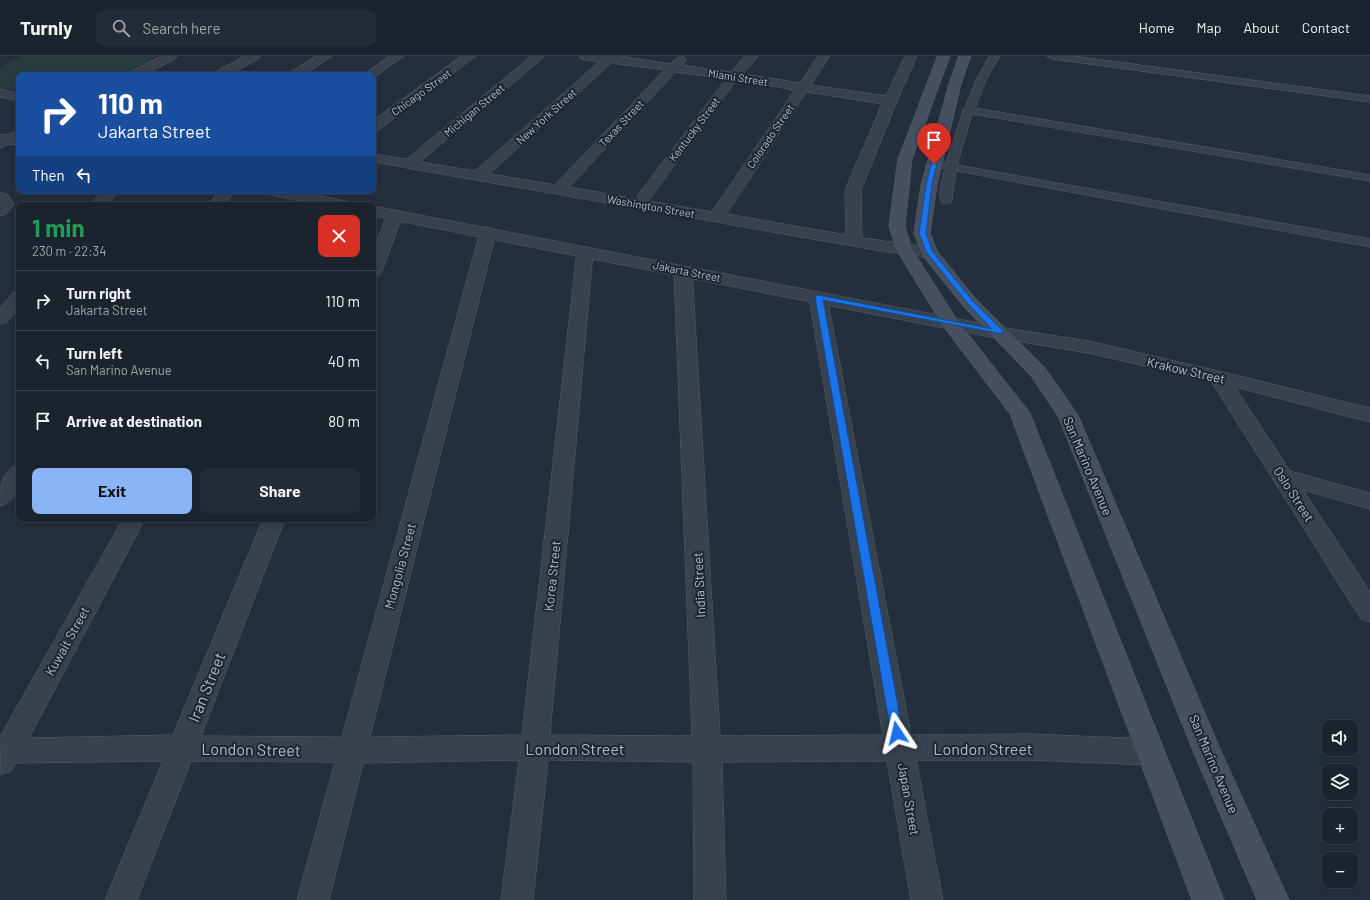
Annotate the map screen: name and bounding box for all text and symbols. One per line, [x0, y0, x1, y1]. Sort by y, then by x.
search box [96, 10, 376, 46]
text: Turnly [20, 16, 72, 39]
icon: search [110, 17, 132, 39]
text: Search here [142, 19, 220, 37]
text: Home [1139, 19, 1175, 36]
text: Map [1197, 19, 1221, 36]
text: About [1243, 19, 1280, 36]
text: Contact [1302, 19, 1350, 36]
street label: Chicago Street [389, 66, 453, 118]
street label: Miami Street [707, 66, 769, 88]
street label: Michigan Street [441, 81, 507, 139]
text: 110 m [98, 86, 163, 120]
street label: New York Street [513, 86, 579, 146]
icon: right [32, 88, 84, 140]
street label: Kentucky Street [666, 94, 722, 164]
street label: Texas Street [596, 97, 646, 149]
street label: Colorado Street [744, 101, 796, 171]
text: Jakarta Street [98, 120, 211, 142]
pin [917, 123, 951, 164]
icon: arrive [923, 129, 945, 151]
icon: left [73, 164, 95, 186]
text: Then [32, 166, 65, 184]
street label: Washington Street [606, 192, 696, 220]
text: 1 min [32, 213, 85, 242]
button: close [318, 215, 360, 257]
text: 230 m · 22:34 [32, 243, 106, 259]
street label: Jakarta Street [652, 258, 722, 284]
text: Turn right [66, 284, 131, 302]
icon: right [32, 290, 54, 312]
text: 110 m [326, 292, 360, 310]
text: Jakarta Street [66, 302, 148, 318]
text: Turn left [66, 344, 122, 362]
icon: left [32, 350, 54, 372]
text: 40 m [328, 352, 360, 370]
street label: Krakow Street [1145, 353, 1227, 387]
text: San Marino Avenue [66, 362, 172, 378]
icon: arrive [32, 410, 54, 432]
text: Arrive at destination [66, 412, 202, 430]
text: 80 m [328, 412, 360, 430]
street label: San Marino Avenue [1060, 414, 1116, 518]
street label: Oslo Street [1270, 463, 1318, 525]
button: Exit [32, 468, 192, 514]
button: Share [200, 468, 360, 514]
street label: Mongolia Street [381, 521, 419, 611]
street label: Korea Street [540, 540, 564, 612]
street label: India Street [689, 552, 709, 618]
street label: Kuwait Street [41, 603, 93, 679]
street label: Iran Street [183, 649, 229, 725]
position arrow [876, 712, 918, 754]
street label: San Marino Avenue [1186, 712, 1242, 816]
map controls [1322, 720, 1358, 888]
button: sound [1322, 720, 1358, 756]
street label: London Street [201, 739, 301, 759]
street label: London Street [525, 739, 625, 758]
street label: London Street [933, 739, 1033, 758]
street label: Japan Street [895, 762, 923, 836]
button: layers [1322, 764, 1358, 800]
button: + [1322, 808, 1358, 844]
button: − [1322, 852, 1358, 888]

